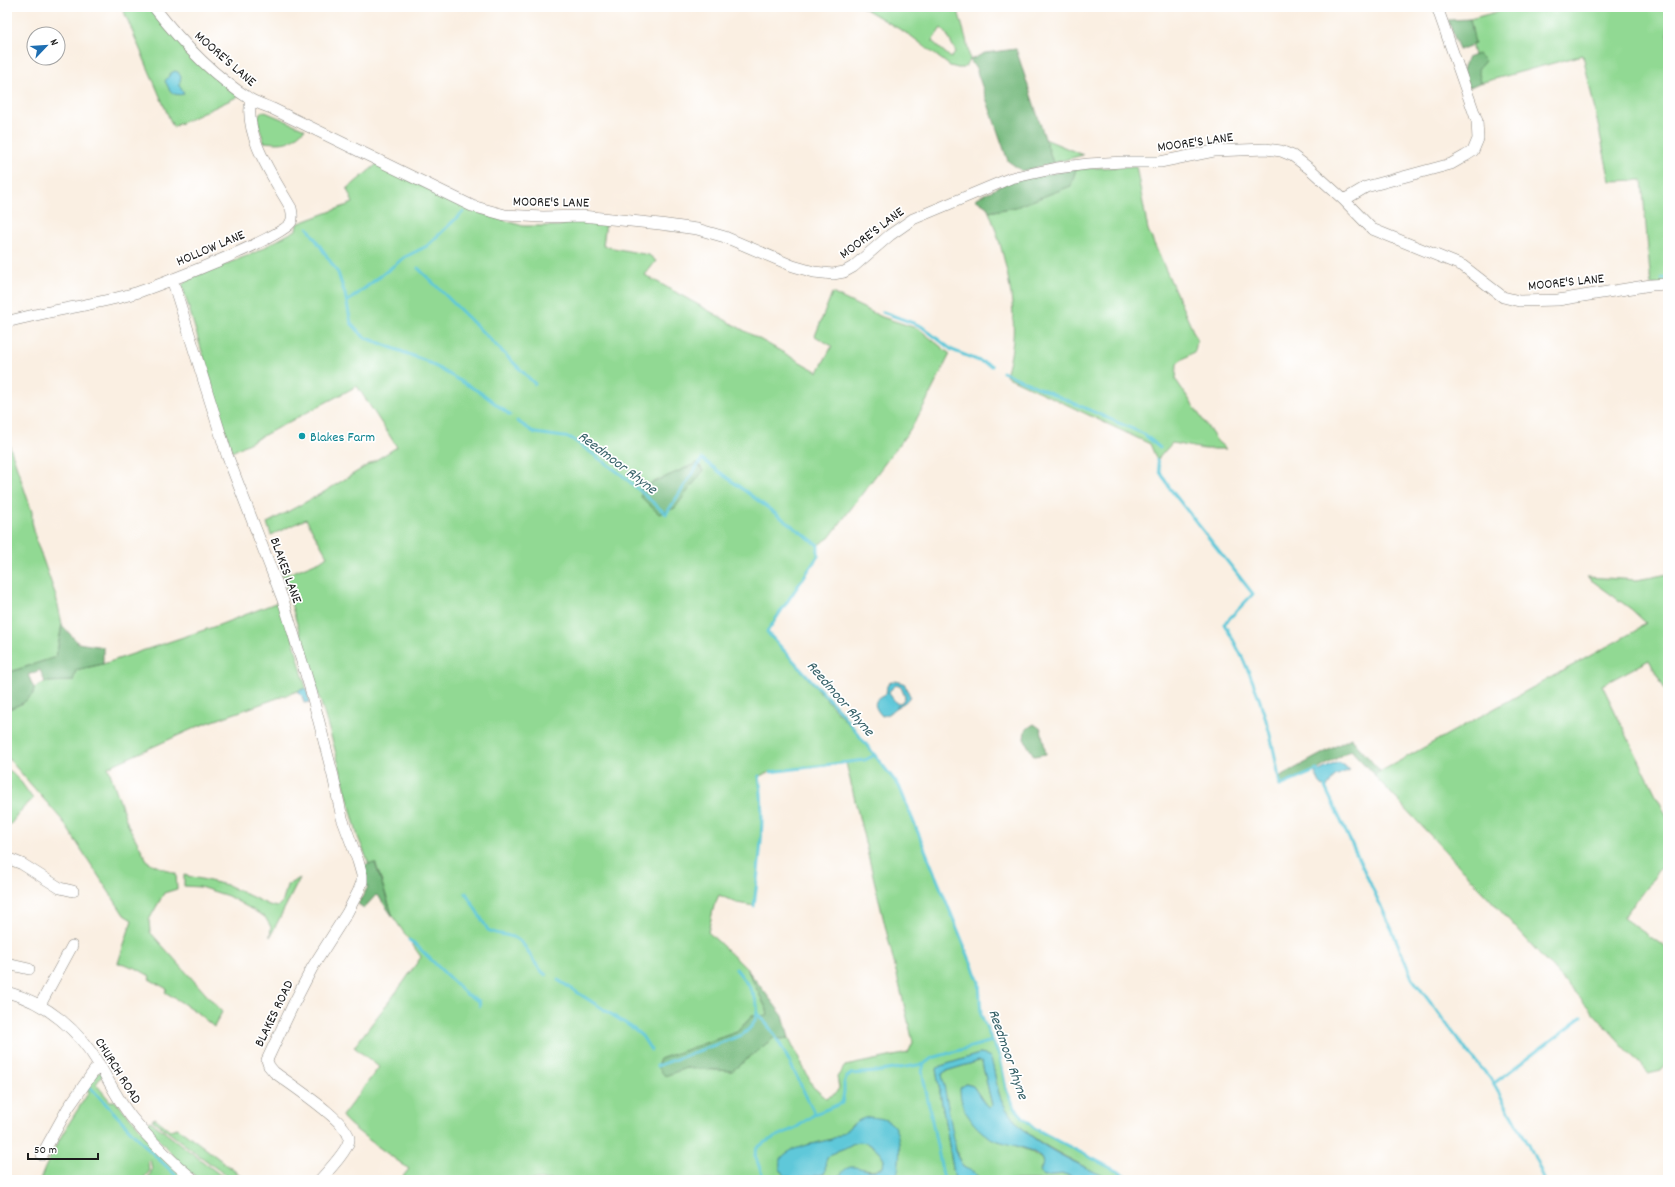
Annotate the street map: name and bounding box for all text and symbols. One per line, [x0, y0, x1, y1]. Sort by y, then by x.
north arrow [26, 26, 66, 66]
street label: MOORE'S LANE [189, 27, 260, 92]
text: N [45, 37, 62, 49]
street label: MOORE'S LANE [1156, 128, 1235, 158]
street label: MOORE'S LANE [513, 192, 590, 214]
street label: MOORE'S LANE [836, 202, 909, 265]
street label: HOLLOW LANE [173, 225, 249, 272]
street label: MOORE'S LANE [1527, 269, 1606, 297]
water label: Reedmoor Rhyne [573, 427, 662, 502]
place label: Blakes Farm [310, 428, 375, 448]
marker: Blakes Farm [297, 431, 307, 441]
street label: BLAKES LANE [264, 535, 307, 607]
water label: Reedmoor Rhyne [800, 657, 880, 743]
street label: BLAKES ROAD [250, 977, 300, 1051]
water label: Reedmoor Rhyne [981, 1007, 1033, 1104]
street label: CHURCH ROAD [89, 1034, 146, 1108]
scale bar [28, 1135, 98, 1161]
text: 50 m [34, 1142, 57, 1159]

